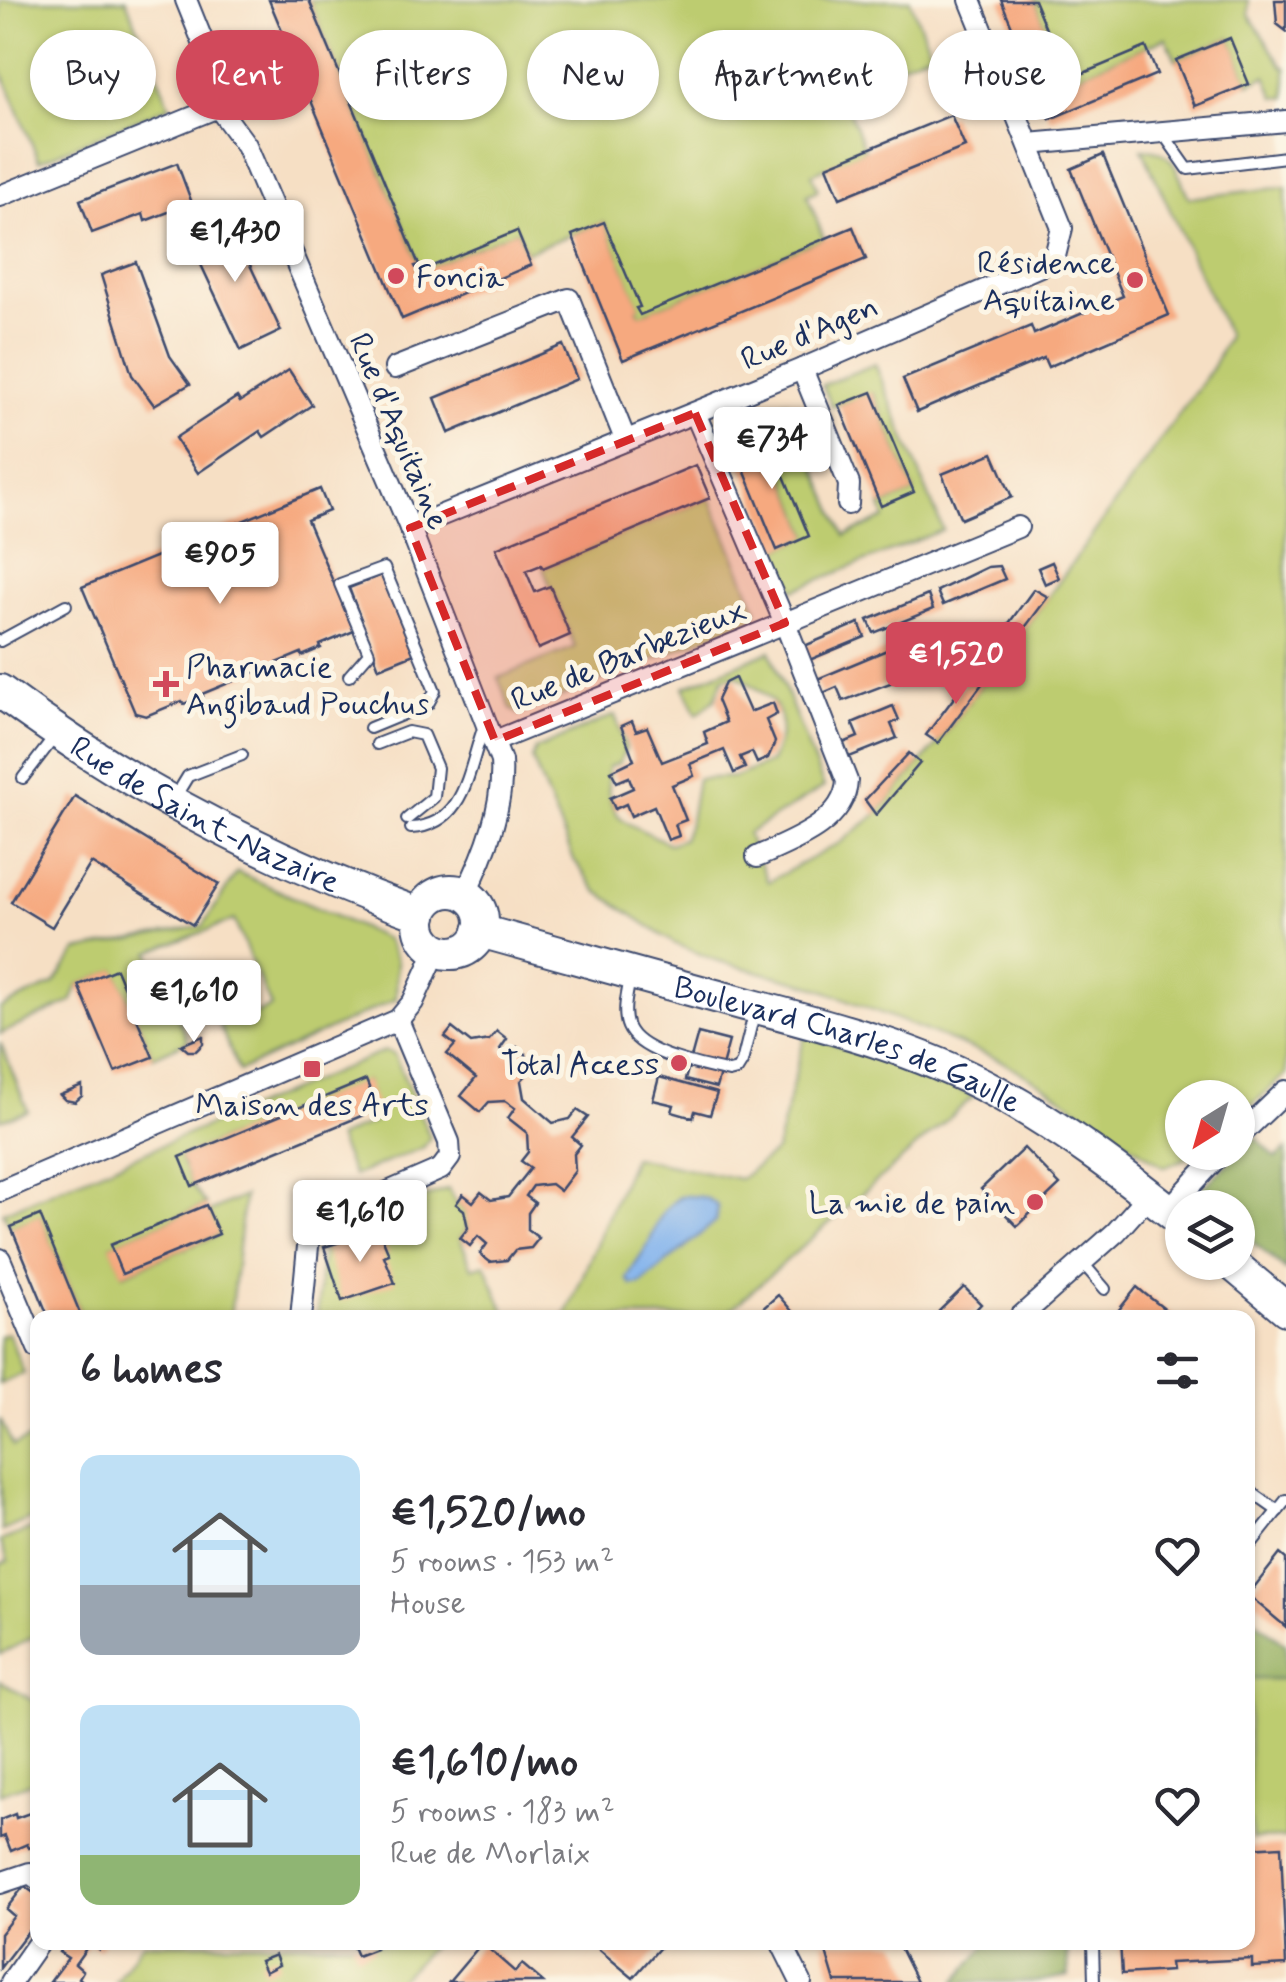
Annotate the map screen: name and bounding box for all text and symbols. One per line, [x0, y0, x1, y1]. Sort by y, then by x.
chip: Buy [30, 30, 156, 120]
chip: Rent [176, 30, 319, 120]
chip: Filters [339, 30, 507, 120]
chip: New [527, 30, 659, 120]
chip: Apartment [679, 30, 908, 120]
chip: House [928, 30, 1081, 120]
pin: €1,430 [154, 200, 316, 285]
text: €1,430 [189, 211, 281, 253]
place label: Résidence Aquitaine [977, 243, 1115, 322]
place label: Foncia [416, 257, 505, 299]
marker: Foncia [385, 265, 407, 287]
marker: Résidence Aquitaine [1124, 269, 1146, 291]
street label: Rue d'Agen [735, 286, 885, 382]
street label: Rue d'Aquitaine [338, 327, 459, 537]
pin: €734 [713, 407, 831, 492]
text: €734 [736, 418, 808, 460]
pin: €905 [161, 522, 279, 607]
text: €905 [184, 533, 256, 575]
street label: Rue de Barbezieux [505, 590, 752, 722]
pin: €1,520 [875, 622, 1037, 707]
text: €1,520 [908, 633, 1004, 675]
place label: Pharmacie Angibaud Pouchus [186, 647, 429, 729]
marker: Pharmacie Angibaud Pouchus [155, 673, 177, 695]
street label: Rue de Saint-Nazaire [61, 727, 345, 904]
pin: €1,610 [113, 960, 275, 1045]
street label: Boulevard Charles de Gaulle [669, 967, 1029, 1125]
text: €1,610 [149, 971, 239, 1013]
place label: Total Access [501, 1044, 659, 1086]
marker: Total Access [668, 1052, 690, 1074]
marker: Maison des Arts [301, 1058, 323, 1080]
north arrow [1165, 1080, 1255, 1170]
map controls [1165, 1080, 1255, 1280]
place label: Maison des Arts [195, 1085, 429, 1127]
pin: €1,610 [279, 1180, 441, 1265]
place label: La mie de pain [809, 1183, 1015, 1225]
button: layers [1165, 1190, 1255, 1280]
text: €1,610 [315, 1191, 405, 1233]
marker: La mie de pain [1024, 1191, 1046, 1213]
text: 6 homes [80, 1343, 223, 1398]
icon: filters [1150, 1343, 1205, 1398]
text: €1,520/mo [390, 1486, 586, 1541]
icon: home [160, 1495, 280, 1615]
icon: heart [1150, 1528, 1205, 1583]
text: 5 rooms · 153 m² [390, 1541, 614, 1583]
text: House [390, 1583, 466, 1625]
text: €1,610/mo [390, 1736, 578, 1791]
icon: home [160, 1745, 280, 1865]
icon: heart [1150, 1778, 1205, 1833]
text: 5 rooms · 183 m² [390, 1791, 615, 1833]
text: Rue de Morlaix [390, 1833, 590, 1875]

